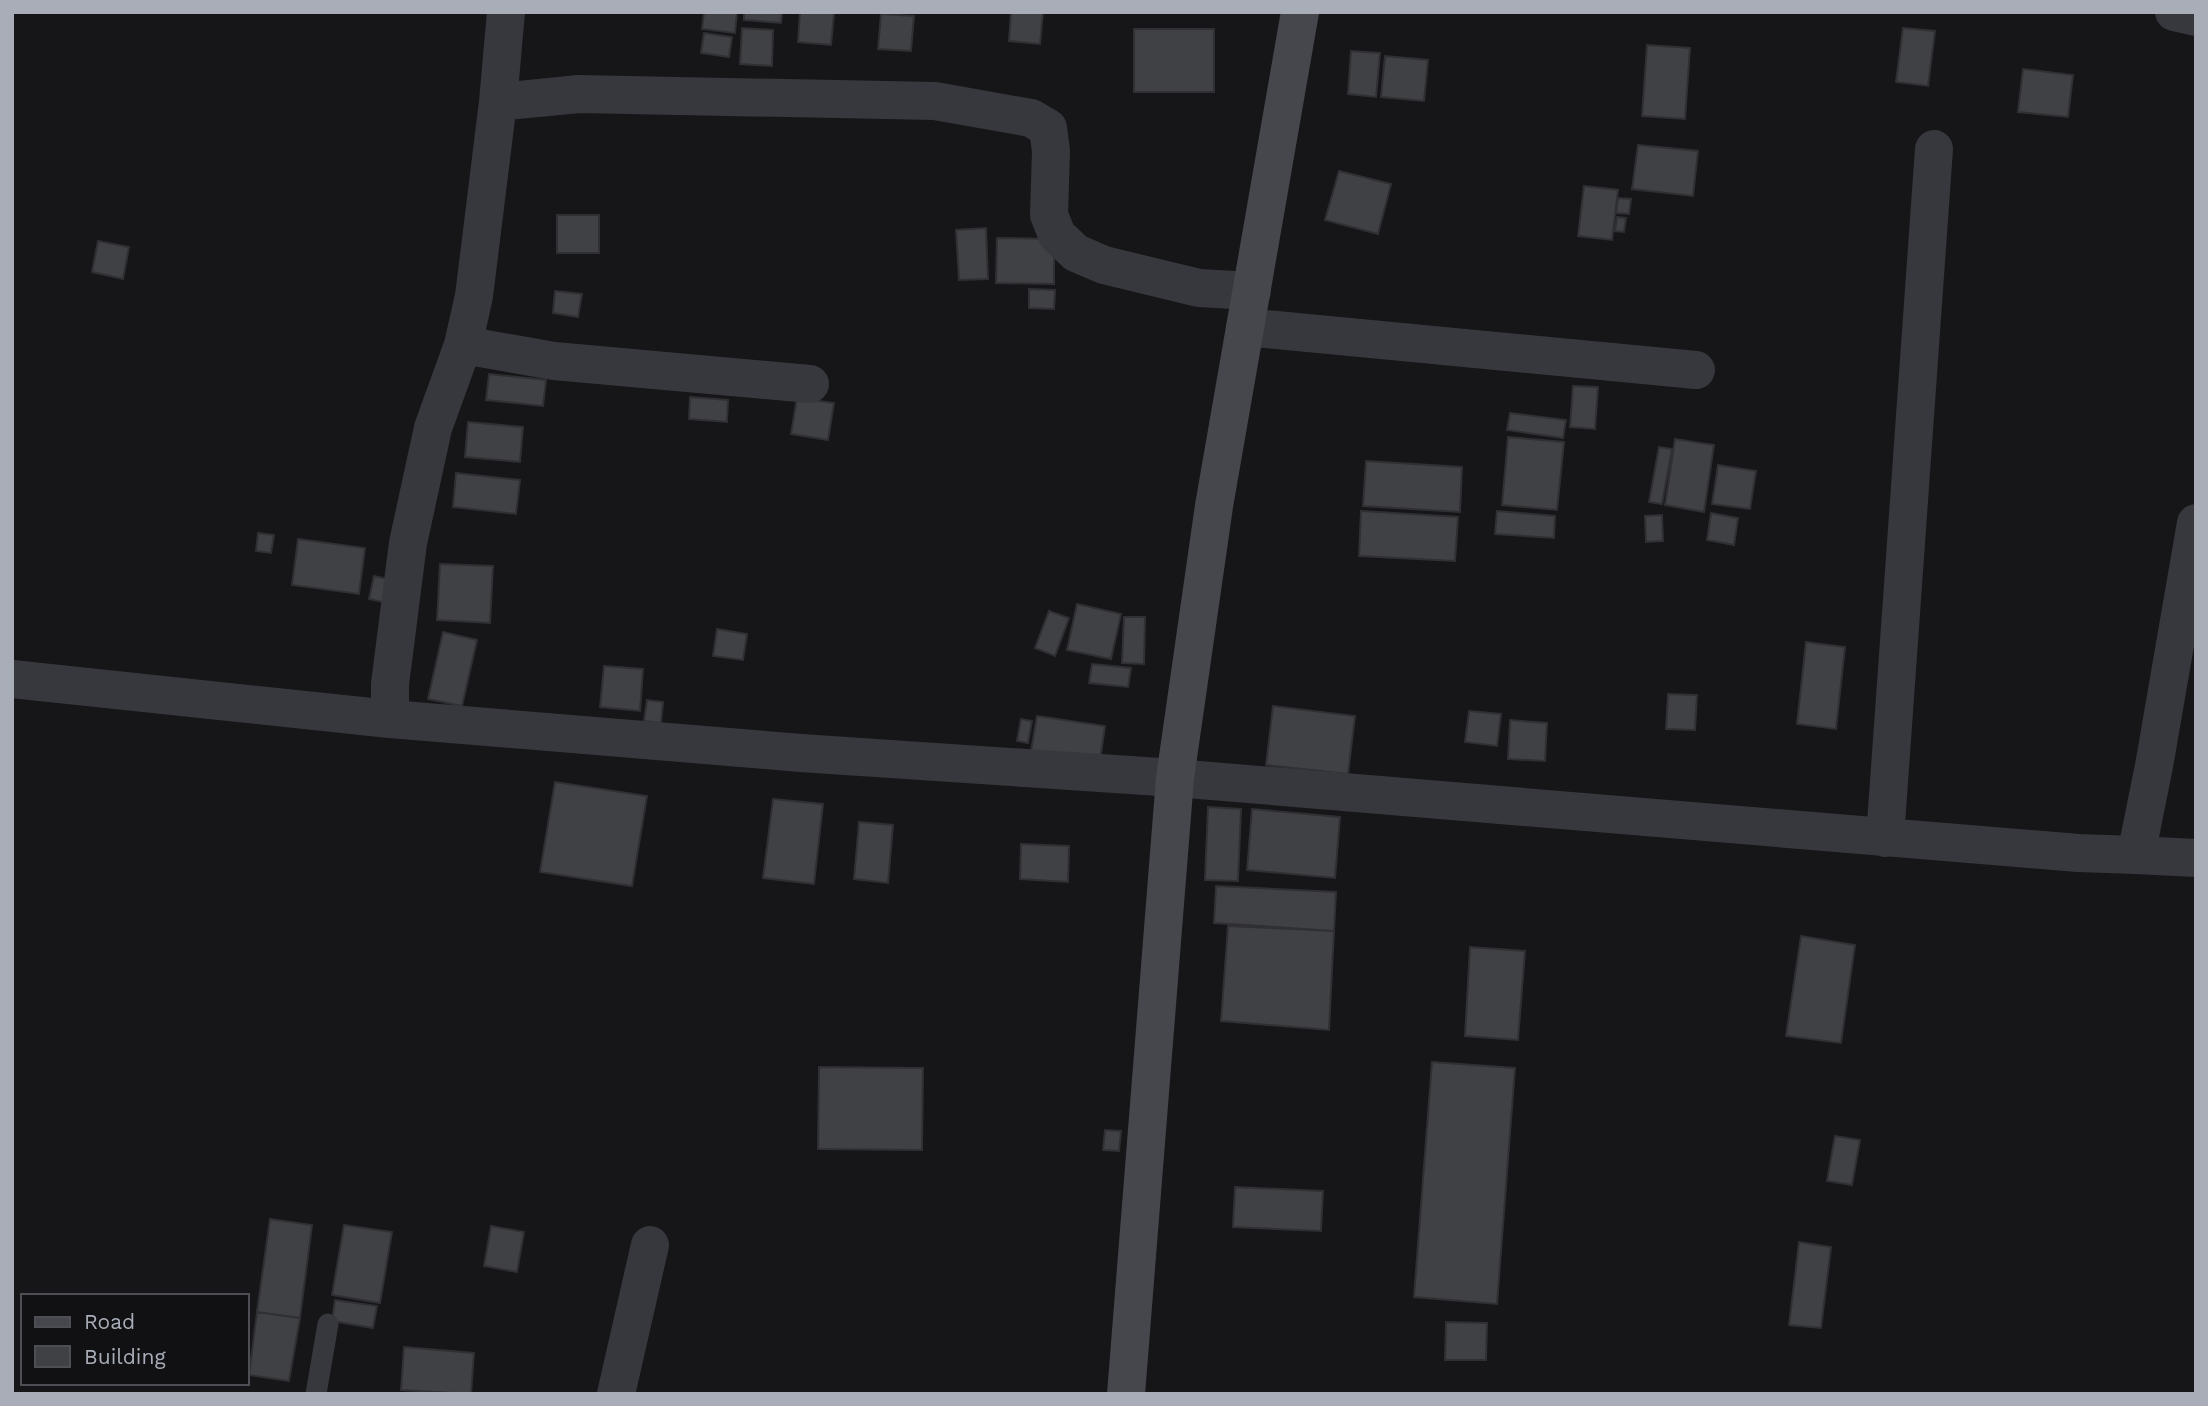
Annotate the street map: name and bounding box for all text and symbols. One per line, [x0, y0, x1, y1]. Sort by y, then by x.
legend [21, 1294, 248, 1385]
text: Road [84, 1309, 135, 1334]
text: Building [84, 1344, 166, 1369]

